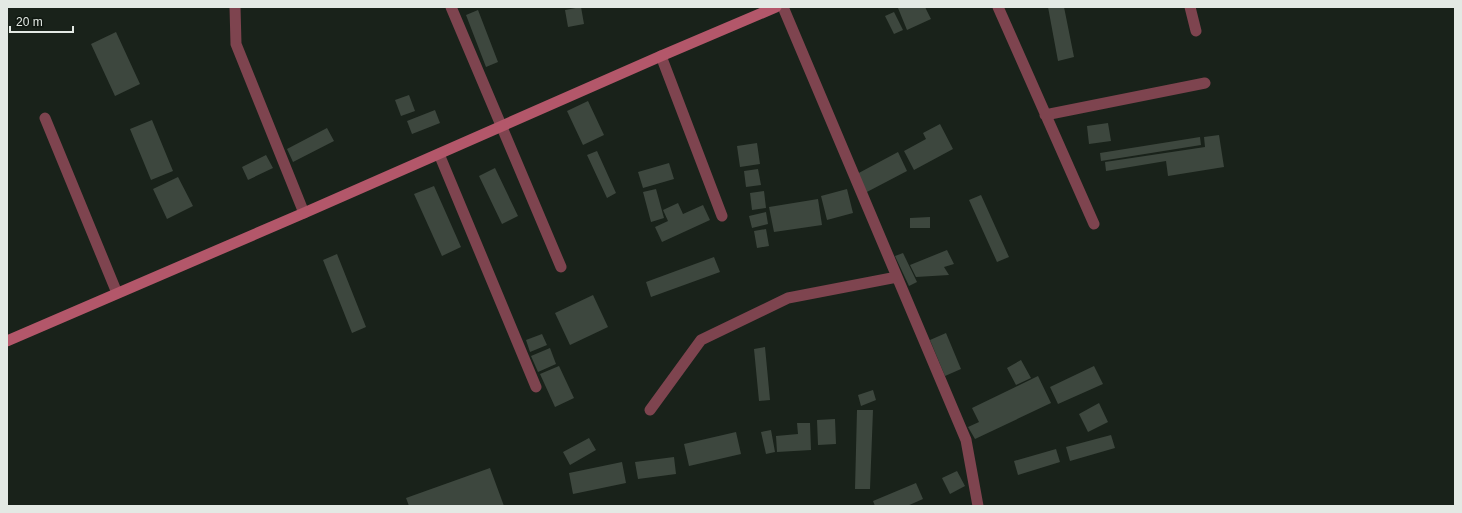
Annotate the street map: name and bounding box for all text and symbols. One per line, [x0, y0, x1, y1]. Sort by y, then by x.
scale bar [10, 8, 73, 34]
text: 20 m [16, 15, 43, 29]

